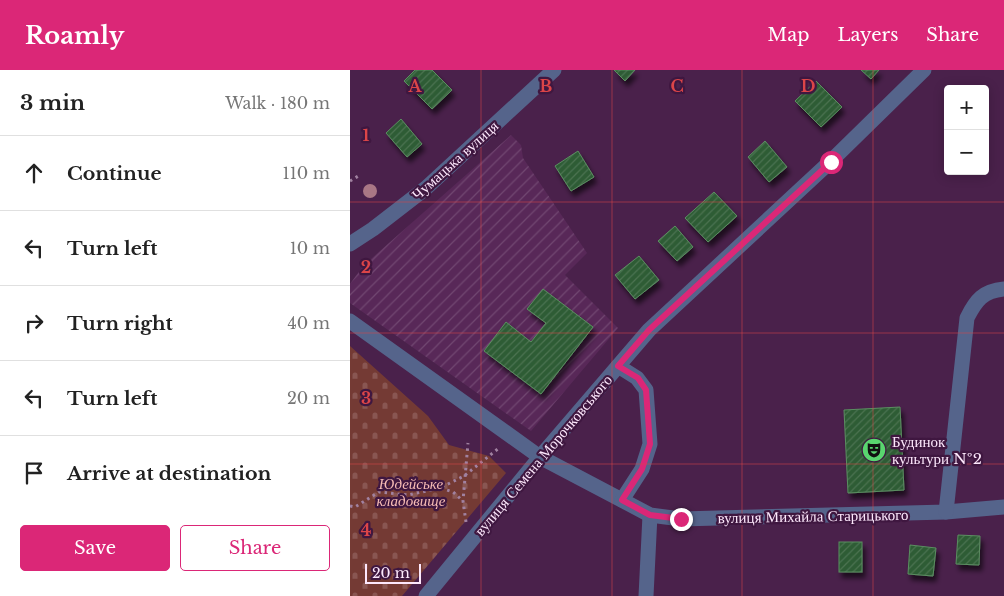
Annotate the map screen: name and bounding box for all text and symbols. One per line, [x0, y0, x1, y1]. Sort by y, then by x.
text: Roamly [25, 21, 124, 50]
text: Map [768, 24, 809, 46]
text: Layers [837, 24, 898, 46]
text: Share [926, 24, 979, 46]
text: A [408, 76, 423, 96]
text: B [540, 76, 553, 96]
text: C [670, 76, 684, 96]
text: D [801, 76, 815, 96]
map controls [944, 85, 989, 175]
button: + [944, 85, 989, 130]
text: 3 min [20, 90, 85, 116]
text: Walk · 180 m [225, 93, 330, 113]
street label: Чумацька вулиця [408, 116, 502, 204]
text: 1 [363, 125, 370, 145]
button: − [944, 130, 989, 175]
route start [820, 151, 843, 174]
icon: ahead [20, 159, 48, 187]
text: Continue [67, 162, 162, 185]
text: 110 m [283, 163, 330, 183]
icon: left [20, 234, 48, 262]
text: Turn left [67, 237, 158, 260]
text: 10 m [290, 238, 330, 258]
text: 2 [361, 257, 371, 277]
icon: right [20, 309, 48, 337]
text: Turn right [67, 312, 173, 335]
text: 40 m [287, 313, 330, 333]
street label: вулиця Семена Морочковського [470, 371, 616, 539]
icon: left [20, 384, 48, 412]
text: Turn left [67, 387, 158, 410]
text: 20 m [287, 388, 330, 408]
text: 3 [361, 388, 371, 408]
place label: Будинок культури №2 [892, 432, 982, 468]
theatre icon: Будинок культури №2 [861, 437, 887, 463]
icon: arrive [20, 459, 48, 487]
text: Arrive at destination [67, 462, 271, 485]
park label: Юдейське кладовище [377, 474, 446, 510]
street label: вулиця Михайла Старицького [717, 505, 909, 527]
route end [670, 508, 693, 531]
text: 4 [361, 520, 371, 540]
button: Save [20, 525, 170, 571]
button: Share [180, 525, 330, 571]
scale bar [365, 561, 421, 584]
text: 20 m [372, 564, 410, 582]

